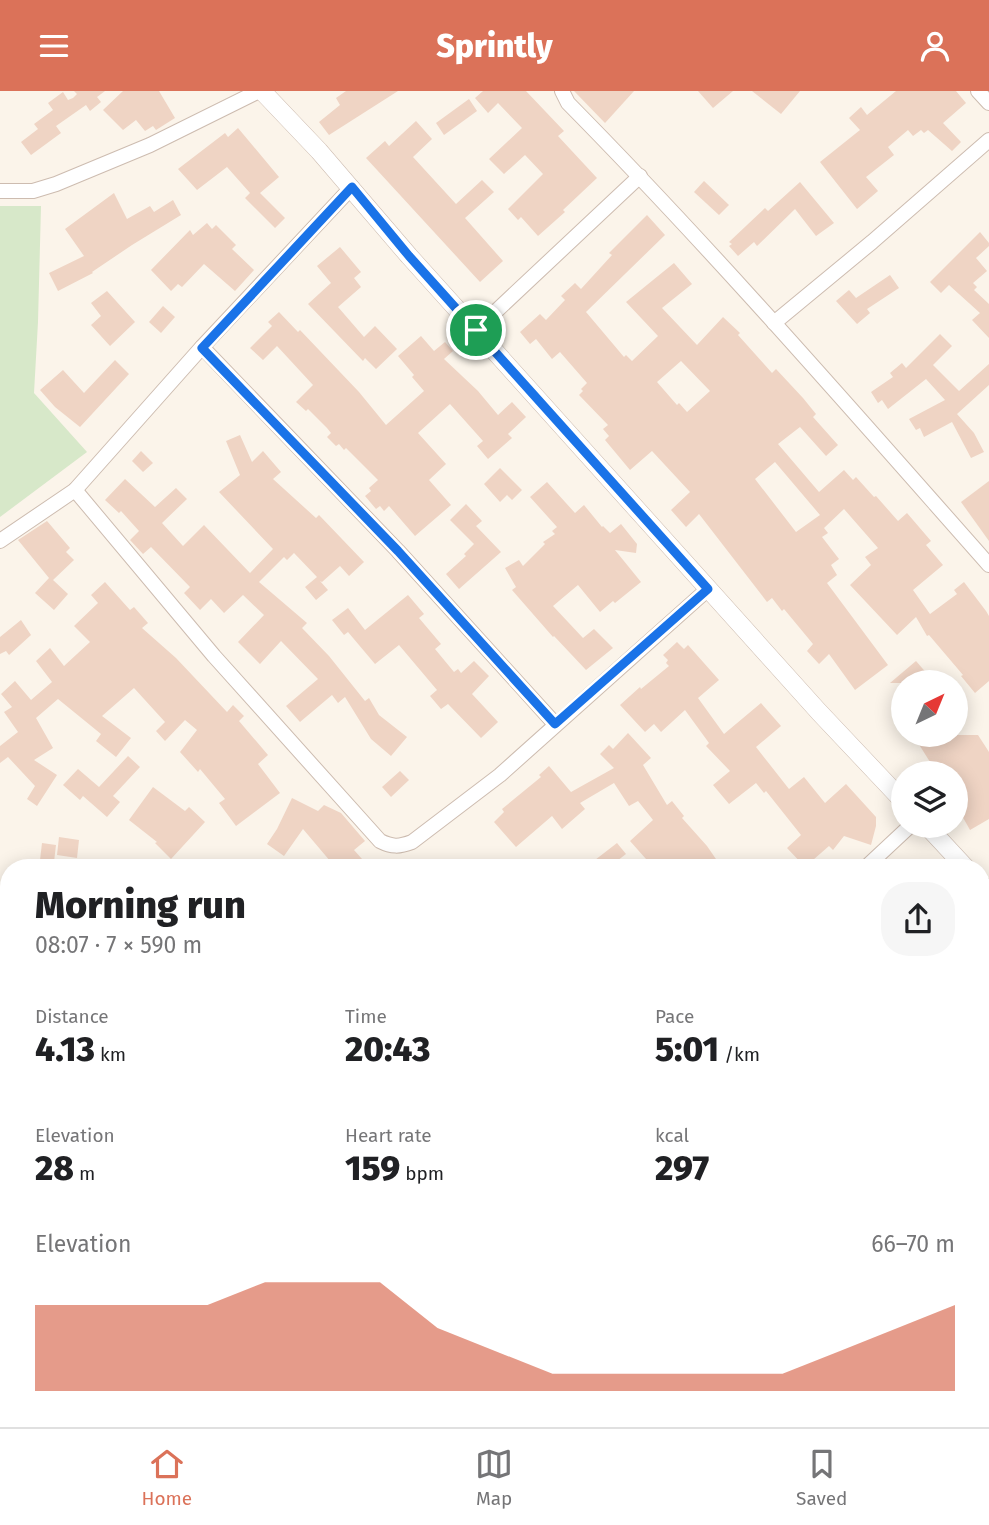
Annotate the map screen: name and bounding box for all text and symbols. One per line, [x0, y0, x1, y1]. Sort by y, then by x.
icon: menu [35, 27, 73, 65]
text: Sprintly [436, 27, 553, 65]
icon: person [916, 27, 954, 65]
pin [446, 300, 506, 360]
icon: arrive [457, 311, 495, 349]
north arrow [891, 670, 968, 747]
map controls [891, 670, 968, 838]
button: layers [891, 761, 968, 838]
text: Morning run [35, 882, 246, 928]
button: share [881, 882, 955, 956]
text: 08:07 · 7 × 590 m [35, 931, 202, 959]
text: Distance [35, 1005, 109, 1028]
text: Time [345, 1005, 387, 1028]
text: Pace [655, 1005, 694, 1028]
text: 4.13 [35, 1028, 95, 1070]
text: 20:43 [345, 1028, 430, 1070]
text: 5:01 [655, 1028, 719, 1070]
text: km [95, 1043, 126, 1066]
text: /km [719, 1043, 760, 1066]
text: Elevation [35, 1124, 115, 1147]
text: Heart rate [345, 1124, 432, 1147]
text: kcal [655, 1124, 689, 1147]
text: 28 [35, 1147, 74, 1189]
text: 159 [345, 1147, 400, 1189]
text: 297 [655, 1147, 709, 1189]
text: m [74, 1162, 95, 1185]
text: bpm [400, 1162, 444, 1185]
text: Elevation [35, 1230, 131, 1258]
text: 66–70 m [871, 1230, 955, 1258]
tab: Home [141, 1445, 192, 1510]
tab: Map [475, 1445, 513, 1510]
tab: Saved [796, 1445, 847, 1510]

